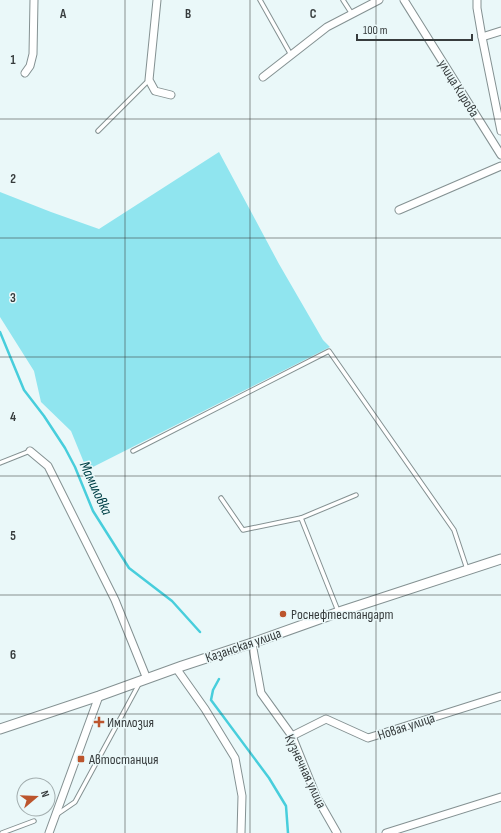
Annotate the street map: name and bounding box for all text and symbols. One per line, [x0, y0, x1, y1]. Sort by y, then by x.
text: A [59, 6, 67, 22]
text: B [185, 6, 191, 22]
text: C [310, 6, 317, 22]
scale bar [357, 16, 472, 42]
text: 100 m [363, 23, 388, 38]
text: 1 [10, 52, 16, 68]
street label: улица Кирова [434, 56, 483, 120]
text: 2 [10, 171, 16, 187]
text: 3 [10, 290, 16, 306]
text: 4 [10, 409, 16, 425]
water label: Мамиловка [75, 458, 116, 518]
text: 5 [10, 528, 16, 544]
place label: Роснефтестандарт [291, 606, 394, 623]
marker: Роснефтестандарт [278, 609, 288, 619]
street label: Казанская улица [203, 625, 283, 666]
text: 6 [10, 647, 16, 663]
street label: Новая улица [375, 709, 437, 744]
place label: Имплозия [107, 714, 154, 731]
marker: Имплозия [94, 717, 104, 727]
street label: Кузнечная улица [281, 731, 330, 811]
place label: Автостанция [88, 751, 159, 768]
marker: Автостанция [76, 754, 86, 764]
north arrow [16, 777, 56, 817]
text: N [38, 789, 52, 799]

